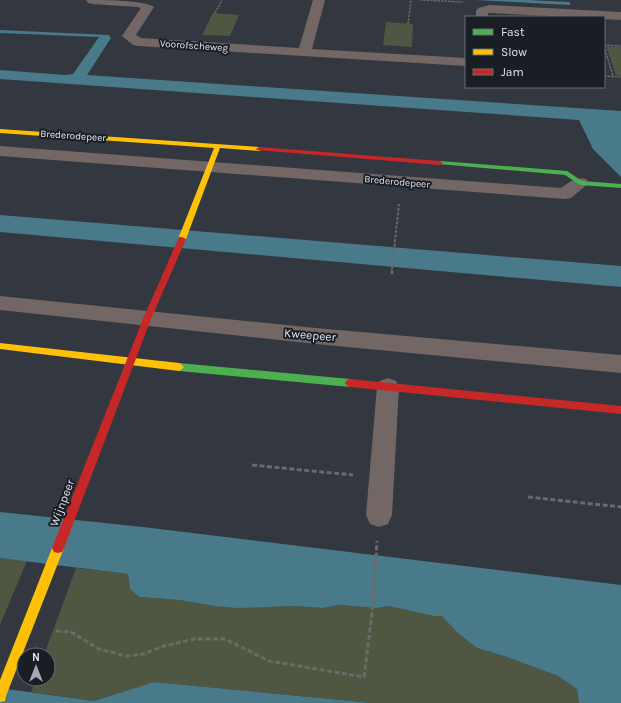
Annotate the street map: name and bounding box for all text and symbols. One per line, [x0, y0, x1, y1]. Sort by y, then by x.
legend [465, 16, 605, 88]
text: Fast [501, 25, 525, 39]
street label: Voorofscheweg [160, 38, 229, 54]
text: Slow [501, 45, 527, 59]
text: Jam [501, 65, 524, 79]
street label: Brederodepeer [40, 128, 107, 144]
street label: Brederodepeer [364, 173, 431, 191]
street label: Kweepeer [283, 326, 337, 344]
street label: Wijnpeer [47, 477, 78, 528]
north arrow [16, 647, 56, 687]
text: N [32, 651, 40, 664]

